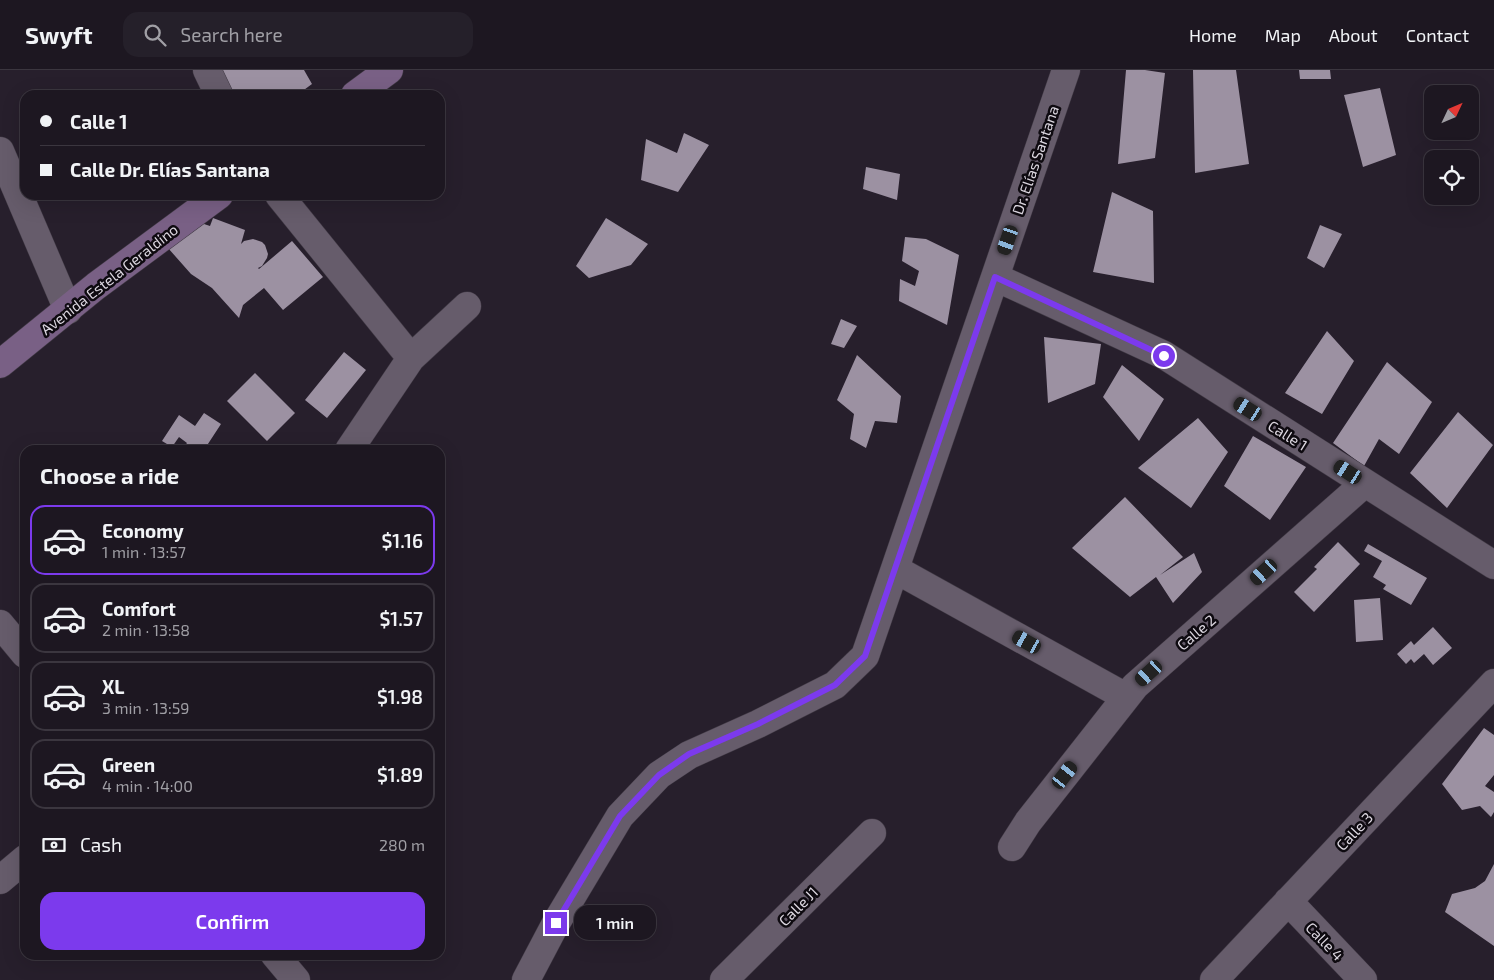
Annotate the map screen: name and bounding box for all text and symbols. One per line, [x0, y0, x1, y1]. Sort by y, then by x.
search box [123, 12, 473, 57]
text: Swyft [25, 20, 93, 49]
icon: search [141, 21, 169, 49]
text: Search here [181, 23, 283, 46]
text: Home [1189, 24, 1237, 46]
text: Map [1265, 24, 1301, 46]
text: About [1329, 24, 1378, 46]
text: Contact [1406, 24, 1469, 46]
north arrow [1424, 85, 1479, 140]
map controls [1424, 85, 1479, 205]
street label: Dr. Elías Santana [1008, 103, 1062, 217]
text: Calle 1 [70, 110, 128, 133]
button: locate [1424, 150, 1479, 205]
text: Calle Dr. Elías Santana [70, 158, 270, 181]
street label: Avenida Estela Geraldino [37, 220, 181, 338]
car [996, 223, 1019, 257]
route start [1153, 345, 1175, 367]
car [1231, 395, 1264, 423]
street label: Calle 1 [1265, 416, 1311, 454]
car [1331, 458, 1364, 486]
text: Choose a ride [40, 462, 179, 488]
icon: car [42, 518, 87, 563]
text: Economy [102, 519, 184, 542]
text: $1.16 [381, 529, 423, 552]
text: 1 min · 13:57 [102, 542, 186, 561]
car [1247, 556, 1280, 588]
icon: car [42, 596, 87, 641]
text: Comfort [102, 597, 176, 620]
text: $1.57 [379, 607, 423, 630]
street label: Calle 2 [1173, 610, 1219, 654]
text: 2 min · 13:58 [102, 620, 190, 639]
car [1010, 628, 1043, 656]
car [1132, 657, 1165, 689]
icon: car [42, 674, 87, 719]
text: XL [102, 675, 124, 698]
text: $1.98 [377, 685, 423, 708]
text: 3 min · 13:59 [102, 698, 189, 717]
icon: car [42, 752, 87, 797]
text: Green [102, 753, 155, 776]
car [1049, 759, 1080, 791]
text: $1.89 [377, 763, 423, 786]
text: 4 min · 14:00 [102, 776, 193, 795]
street label: Calle 3 [1332, 808, 1376, 854]
icon: cash [40, 831, 68, 859]
text: Cash [80, 833, 122, 856]
text: 280 m [379, 835, 425, 854]
street label: Calle J1 [775, 883, 821, 929]
button: Confirm [40, 892, 425, 950]
callout: 1 min [574, 906, 656, 940]
route end [545, 912, 567, 934]
text: 1 min [596, 913, 634, 932]
street label: Calle 4 [1302, 918, 1348, 964]

